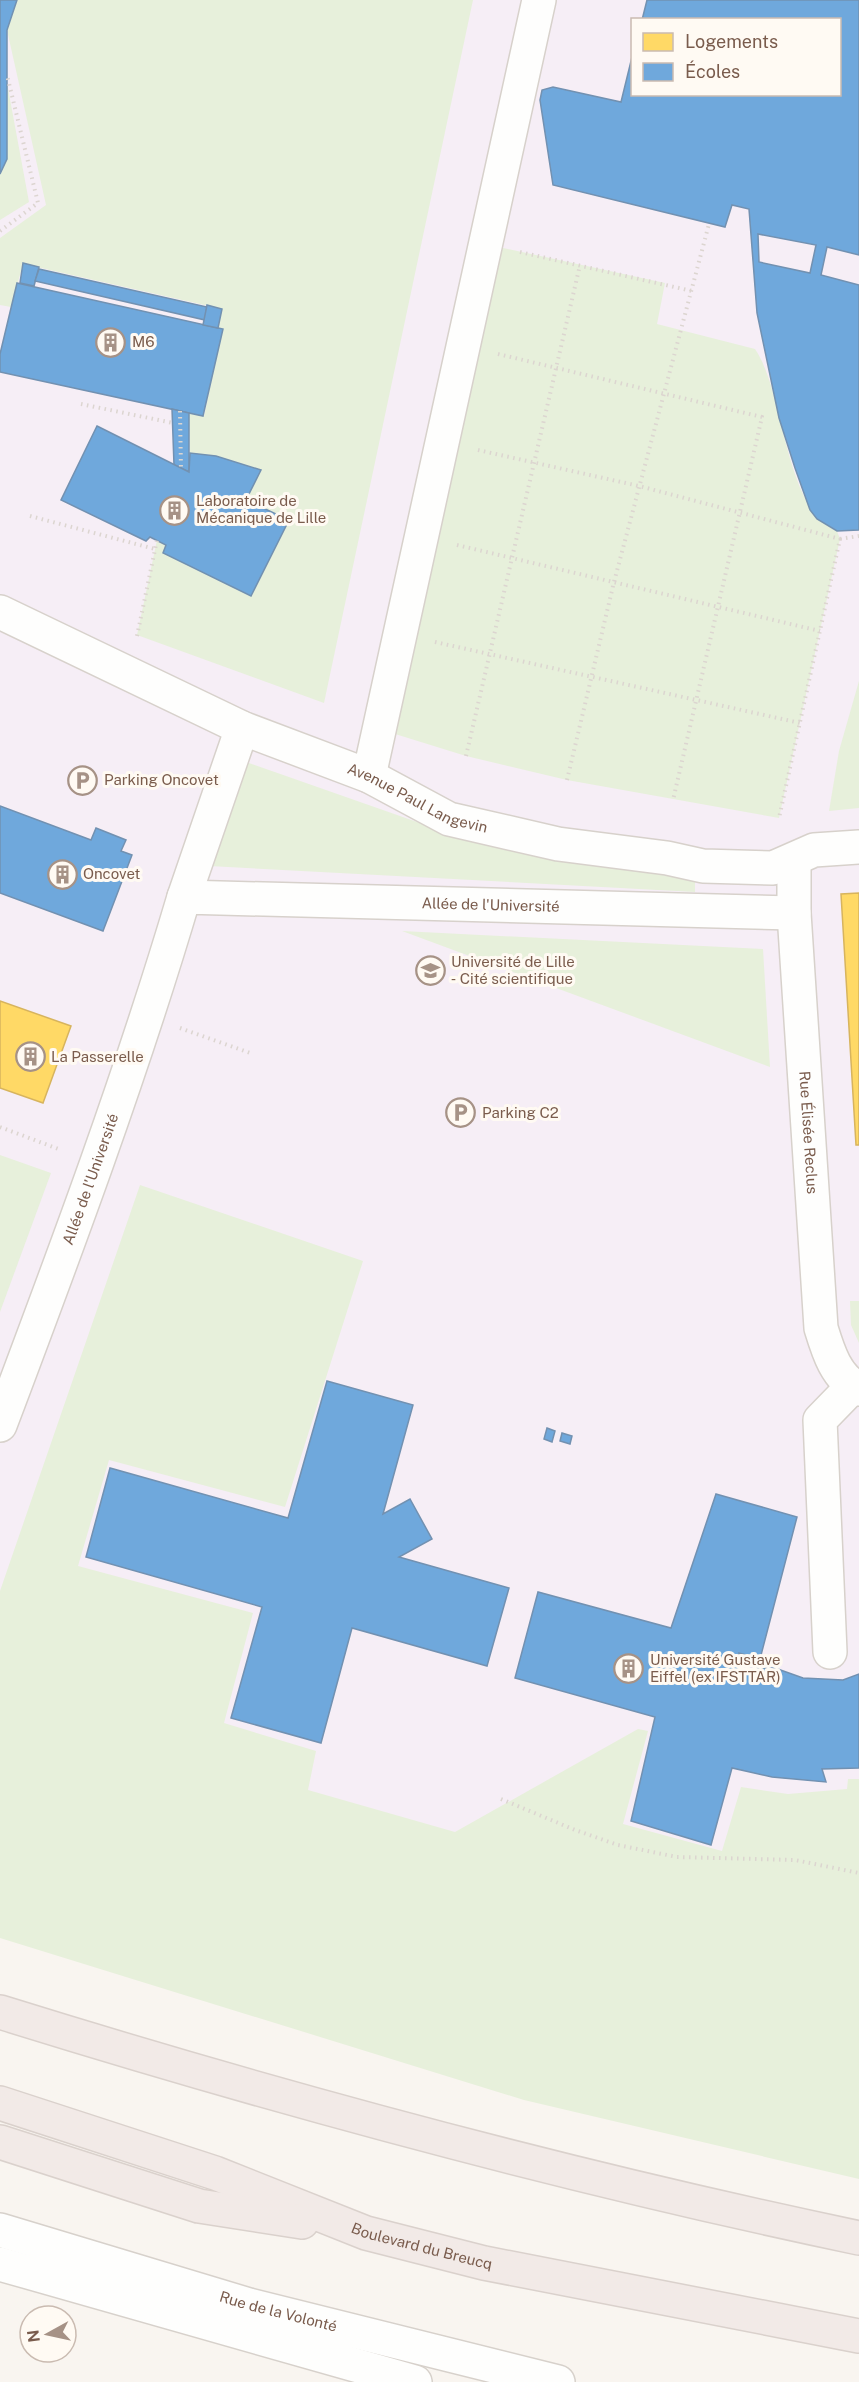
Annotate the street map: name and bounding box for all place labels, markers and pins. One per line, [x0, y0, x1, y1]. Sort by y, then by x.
building icon: M6 [95, 326, 127, 358]
place label: M6 [132, 333, 155, 350]
place label: Laboratoire de Mécanique de Lille [196, 492, 326, 526]
building icon: Laboratoire de Mécanique de Lille [159, 494, 191, 526]
parking icon: Parking Oncovet [67, 764, 99, 796]
place label: Parking Oncovet [104, 771, 219, 788]
building icon: Oncovet [46, 858, 78, 890]
place label: Oncovet [83, 865, 141, 882]
place label: Université de Lille ‐ Cité scientifique [451, 953, 575, 987]
school or university icon: Université de Lille ‐ Cité scientifique [414, 955, 446, 987]
building icon: La Passerelle [14, 1041, 46, 1073]
place label: La Passerelle [51, 1048, 144, 1065]
parking icon: Parking C2 [445, 1097, 477, 1129]
place label: Parking C2 [482, 1104, 559, 1121]
place label: Université Gustave Eiffel (ex IFSTTAR) [650, 1651, 781, 1685]
building icon: Université Gustave Eiffel (ex IFSTTAR) [613, 1653, 645, 1685]

